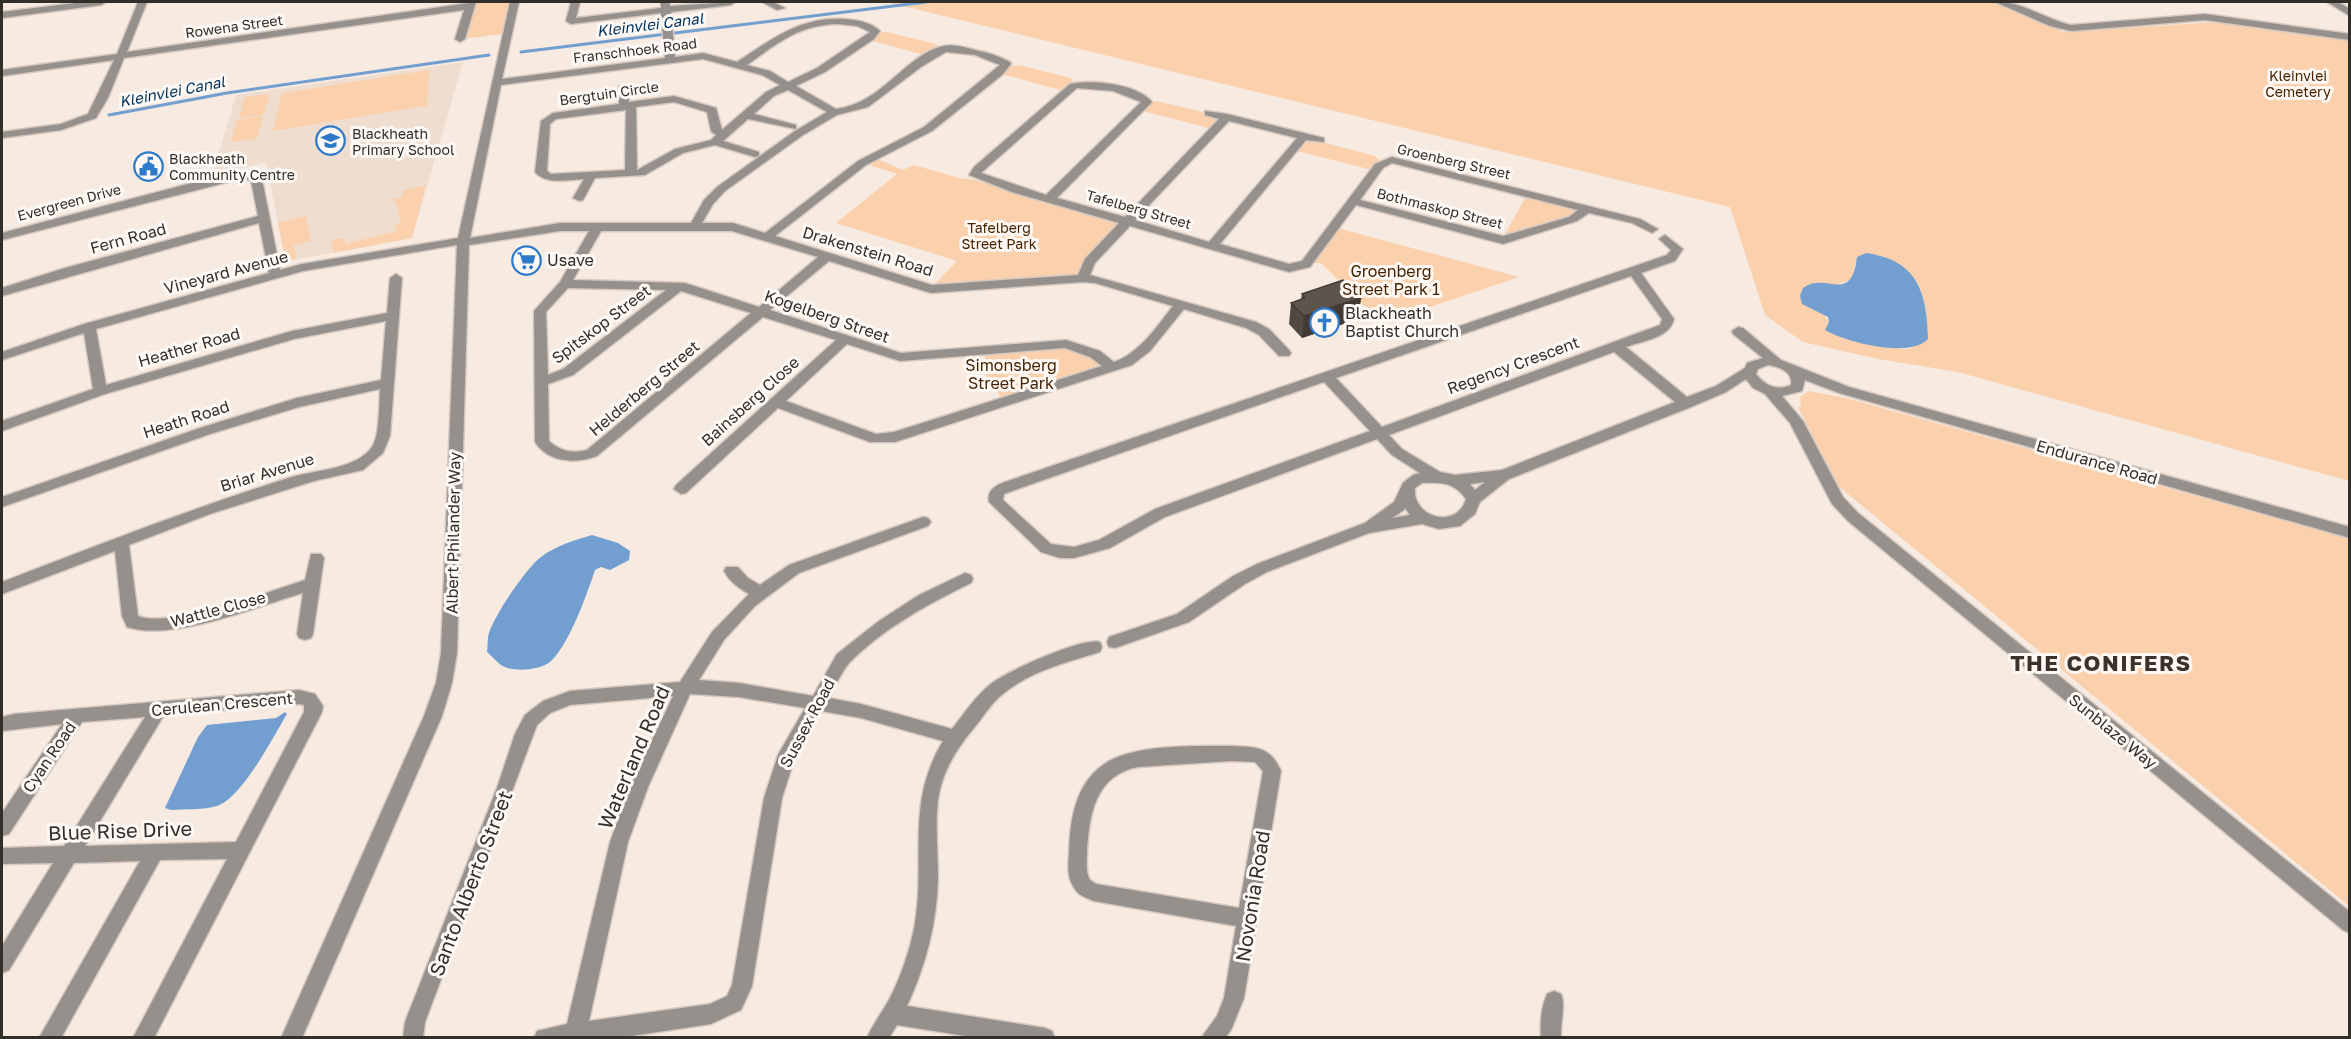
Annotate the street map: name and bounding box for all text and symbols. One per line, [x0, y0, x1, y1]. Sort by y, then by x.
water label: Kleinvlei Canal [596, 8, 705, 39]
street label: Rowena Street [184, 11, 284, 41]
street label: Franschhoek Road [572, 34, 698, 66]
park label: Kleinvlei Cemetery [2265, 67, 2331, 100]
water label: Kleinvlei Canal [118, 72, 227, 110]
street label: Bergtuin Circle [558, 78, 660, 108]
school or university icon: Blackheath Primary School [315, 125, 347, 157]
place label: Blackheath Primary School [352, 125, 454, 158]
street label: Groenberg Street [1396, 140, 1512, 182]
public building icon: Blackheath Community Centre [132, 150, 164, 182]
place label: Blackheath Community Centre [169, 150, 295, 183]
street label: Evergreen Drive [15, 180, 123, 224]
street label: Bothmaskop Street [1375, 184, 1505, 232]
street label: Tafelberg Street [1085, 186, 1193, 232]
street label: Fern Road [88, 218, 168, 258]
park label: Tafelberg Street Park [961, 219, 1037, 252]
street label: Drakenstein Road [800, 222, 936, 280]
supermarket icon: Usave [510, 244, 542, 276]
street label: Vineyard Avenue [162, 246, 290, 298]
place label: Usave [547, 250, 594, 270]
park label: Groenberg Street Park 1 [1342, 261, 1440, 299]
street label: Spitskop Street [548, 280, 654, 368]
street label: Kogelberg Street [762, 285, 892, 347]
place label: Blackheath Baptist Church [1345, 303, 1459, 341]
church icon: Blackheath Baptist Church [1308, 306, 1340, 338]
street label: Heather Road [136, 323, 242, 371]
street label: Regency Crescent [1444, 332, 1582, 398]
street label: Helderberg Street [585, 336, 703, 440]
street label: Bainsberg Close [697, 352, 803, 450]
park label: Simonsberg Street Park [965, 355, 1057, 393]
street label: Heath Road [140, 396, 232, 442]
street label: Endurance Road [2034, 435, 2160, 489]
street label: Briar Avenue [218, 448, 316, 496]
street label: Albert Philander Way [442, 452, 464, 614]
street label: Wattle Close [168, 587, 268, 631]
district label: THE CONIFERS [2010, 649, 2192, 676]
street label: Sussex Road [775, 675, 839, 771]
street label: Waterland Road [592, 682, 674, 832]
street label: Cerulean Crescent [150, 688, 294, 720]
street label: Sunblaze Way [2065, 689, 2161, 773]
street label: Cyan Road [18, 718, 80, 796]
street label: Santo Alberto Street [424, 787, 516, 979]
street label: Blue Rise Drive [48, 815, 192, 845]
street label: Novonia Road [1230, 829, 1274, 963]

